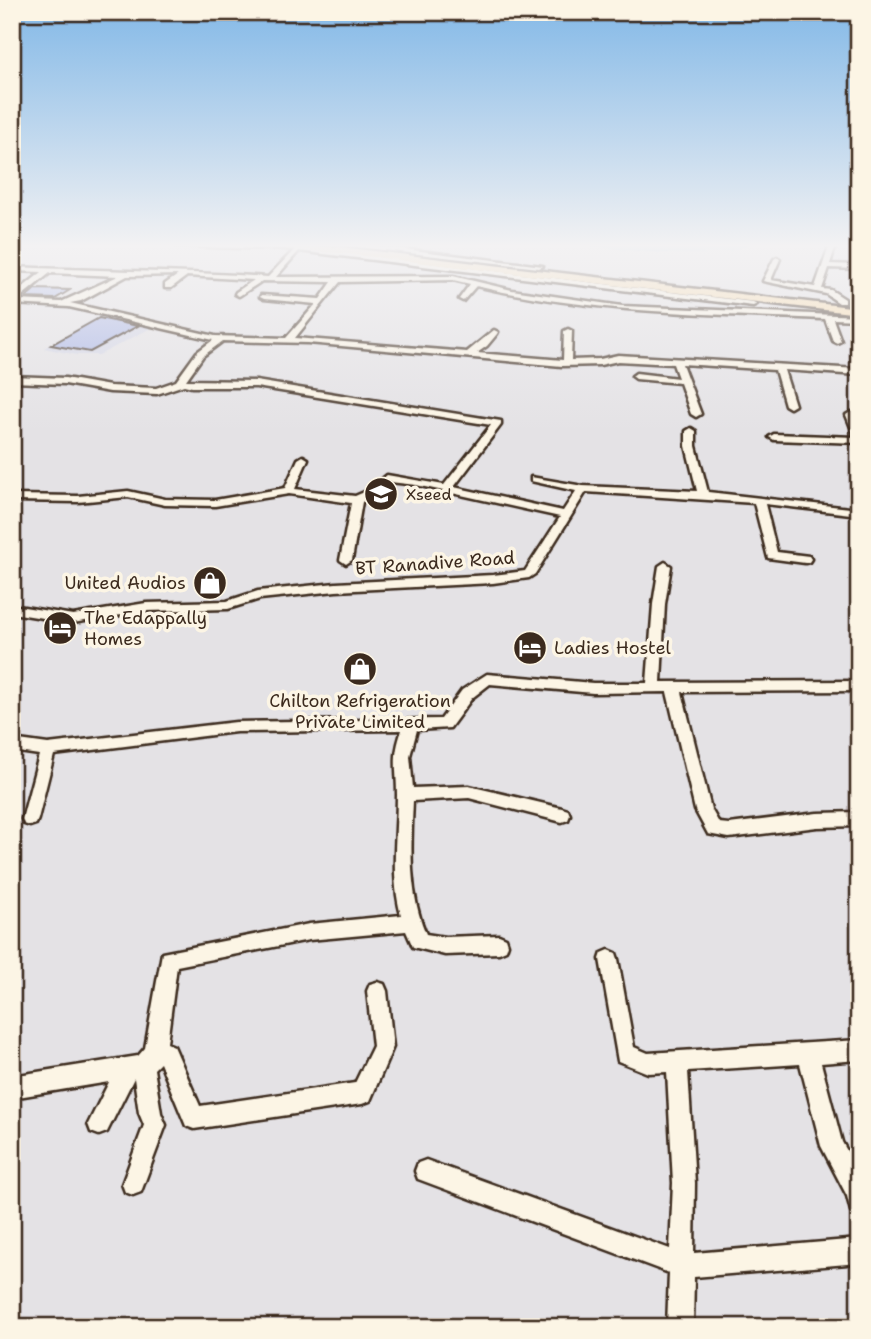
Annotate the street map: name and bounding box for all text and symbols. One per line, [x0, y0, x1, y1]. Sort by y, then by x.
school or university icon: Xseed [362, 475, 400, 513]
place label: Xseed [406, 484, 452, 505]
street label: BT Ranadive Road [354, 545, 516, 581]
shop icon: United Audios [191, 564, 229, 602]
place label: United Audios [64, 571, 186, 595]
place label: The Edappally Homes [84, 606, 207, 651]
hotel icon: The Edappally Homes [41, 609, 79, 647]
hotel icon: Ladies Hostel [511, 629, 549, 667]
place label: Ladies Hostel [554, 636, 671, 660]
shop icon: Chilton Refrigeration Private Limited [341, 650, 379, 688]
place label: Chilton Refrigeration Private Limited [269, 689, 451, 734]

